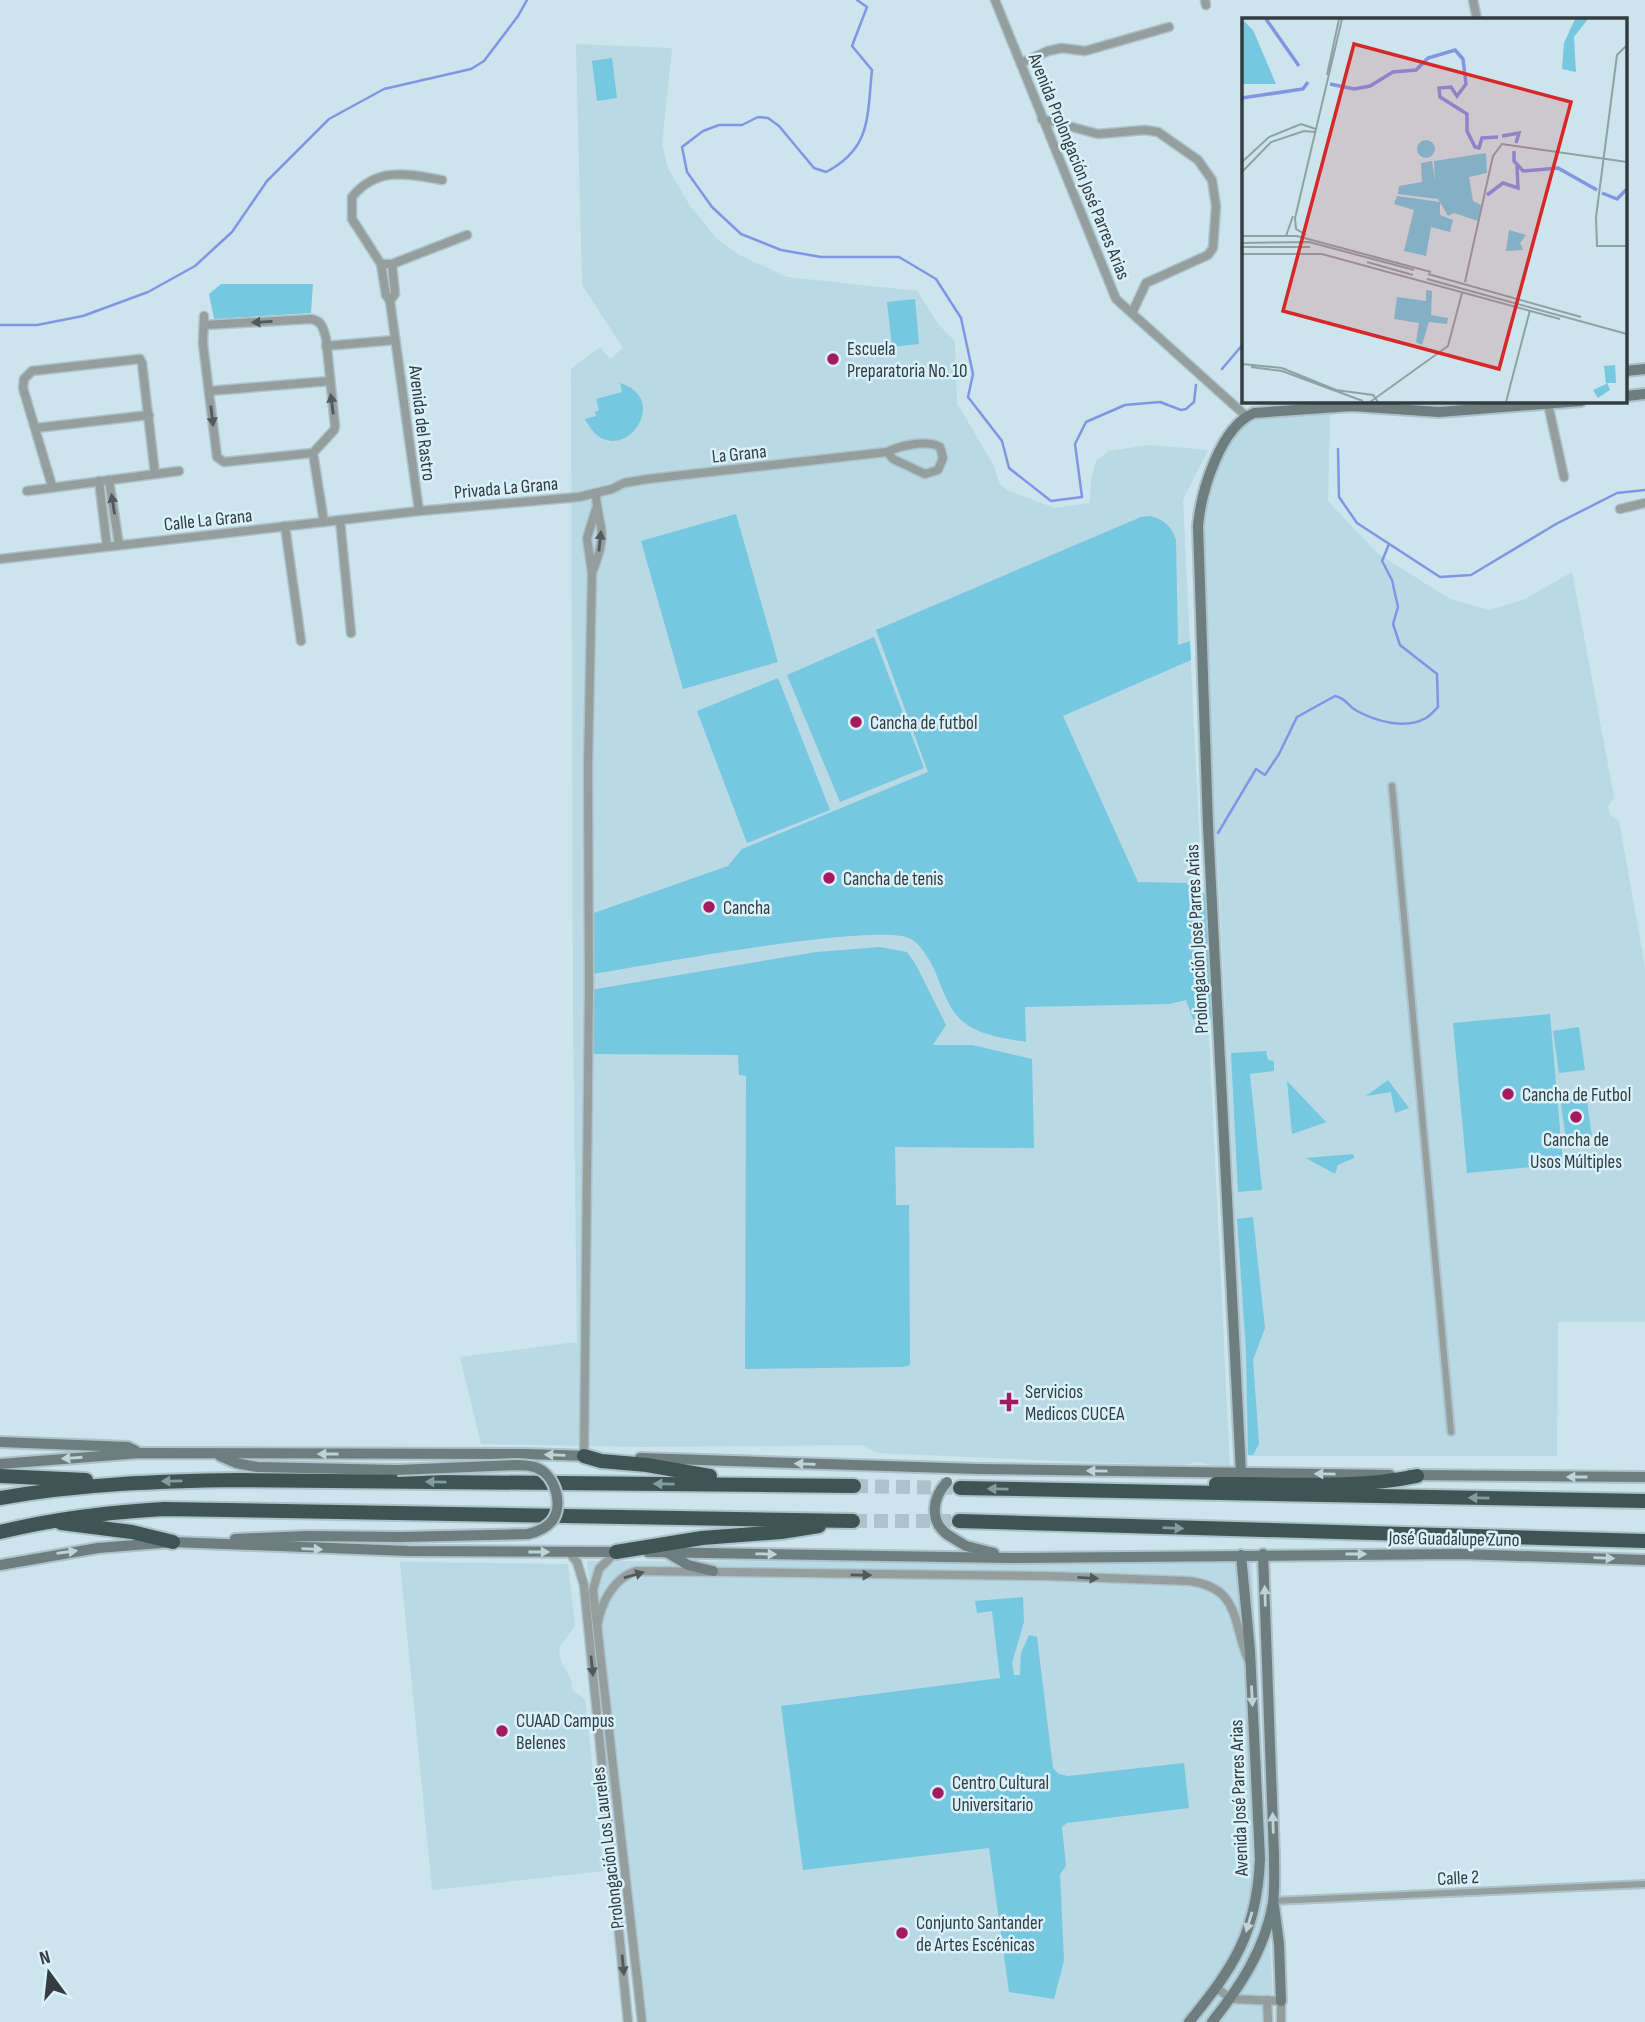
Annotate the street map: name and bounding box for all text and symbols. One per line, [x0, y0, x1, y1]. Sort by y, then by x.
inset map [1242, 18, 1628, 402]
street label: Avenida Prolongación José Parres Arias [1022, 49, 1135, 283]
one-way arrow [250, 316, 272, 327]
place label: Escuela Preparatoria No. 10 [847, 338, 967, 383]
marker: Escuela Preparatoria No. 10 [825, 351, 841, 367]
street label: Avenida del Rastro [403, 363, 440, 482]
one-way arrow [327, 393, 338, 415]
one-way arrow [206, 406, 217, 428]
street label: La Grana [711, 440, 768, 469]
street label: Privada La Grana [453, 472, 559, 505]
one-way arrow [107, 492, 118, 514]
street label: Calle La Grana [163, 504, 253, 537]
one-way arrow [595, 530, 606, 552]
place label: Cancha de futbol [870, 712, 978, 735]
marker: Cancha de futbol [848, 714, 864, 730]
street label: Prolongación José Parres Arias [1181, 844, 1214, 1034]
place label: Cancha de tenis [843, 868, 944, 891]
marker: Cancha de tenis [821, 870, 837, 886]
place label: Cancha [723, 897, 770, 920]
marker: Cancha [701, 899, 717, 915]
place label: Cancha de Futbol [1522, 1084, 1631, 1107]
marker: Cancha de Futbol [1500, 1086, 1516, 1102]
marker: Cancha de Usos Múltiples [1568, 1109, 1584, 1125]
place label: Cancha de Usos Múltiples [1530, 1129, 1622, 1174]
place label: Servicios Medicos CUCEA [1025, 1381, 1125, 1426]
marker: Servicios Medicos CUCEA [999, 1392, 1019, 1412]
one-way arrow [317, 1448, 339, 1460]
one-way arrow [544, 1449, 566, 1461]
one-way arrow [61, 1453, 83, 1464]
one-way arrow [794, 1458, 816, 1470]
one-way arrow [1086, 1465, 1108, 1476]
one-way arrow [1314, 1468, 1336, 1480]
one-way arrow [1566, 1471, 1588, 1483]
one-way arrow [160, 1475, 182, 1487]
one-way arrow [425, 1476, 447, 1488]
one-way arrow [652, 1478, 674, 1490]
one-way arrow [987, 1483, 1009, 1495]
one-way arrow [1468, 1492, 1490, 1504]
one-way arrow [1162, 1523, 1184, 1534]
street label: José Guadalupe Zuno [1387, 1527, 1520, 1552]
one-way arrow [301, 1543, 323, 1554]
one-way arrow [56, 1546, 78, 1557]
one-way arrow [528, 1546, 550, 1558]
one-way arrow [756, 1548, 778, 1560]
one-way arrow [1345, 1548, 1367, 1560]
one-way arrow [1593, 1553, 1615, 1564]
one-way arrow [623, 1569, 644, 1579]
one-way arrow [850, 1569, 872, 1580]
one-way arrow [1077, 1573, 1099, 1584]
one-way arrow [1259, 1585, 1270, 1607]
one-way arrow [586, 1655, 597, 1677]
one-way arrow [1247, 1685, 1258, 1707]
place label: CUAAD Campus Belenes [516, 1710, 615, 1755]
street label: Avenida José Parres Arias [1225, 1719, 1254, 1878]
marker: CUAAD Campus Belenes [494, 1723, 510, 1739]
street label: Prolongación Los Laureles [587, 1765, 630, 1930]
place label: Centro Cultural Universitario [952, 1772, 1049, 1817]
marker: Centro Cultural Universitario [930, 1785, 946, 1801]
one-way arrow [1267, 1812, 1279, 1834]
street label: Calle 2 [1437, 1866, 1480, 1891]
place label: Conjunto Santander de Artes Escénicas [916, 1912, 1044, 1957]
one-way arrow [1244, 1912, 1254, 1933]
marker: Conjunto Santander de Artes Escénicas [894, 1925, 910, 1941]
north arrow [14, 1938, 84, 2008]
text: N [37, 1946, 53, 1970]
one-way arrow [618, 1955, 629, 1977]

